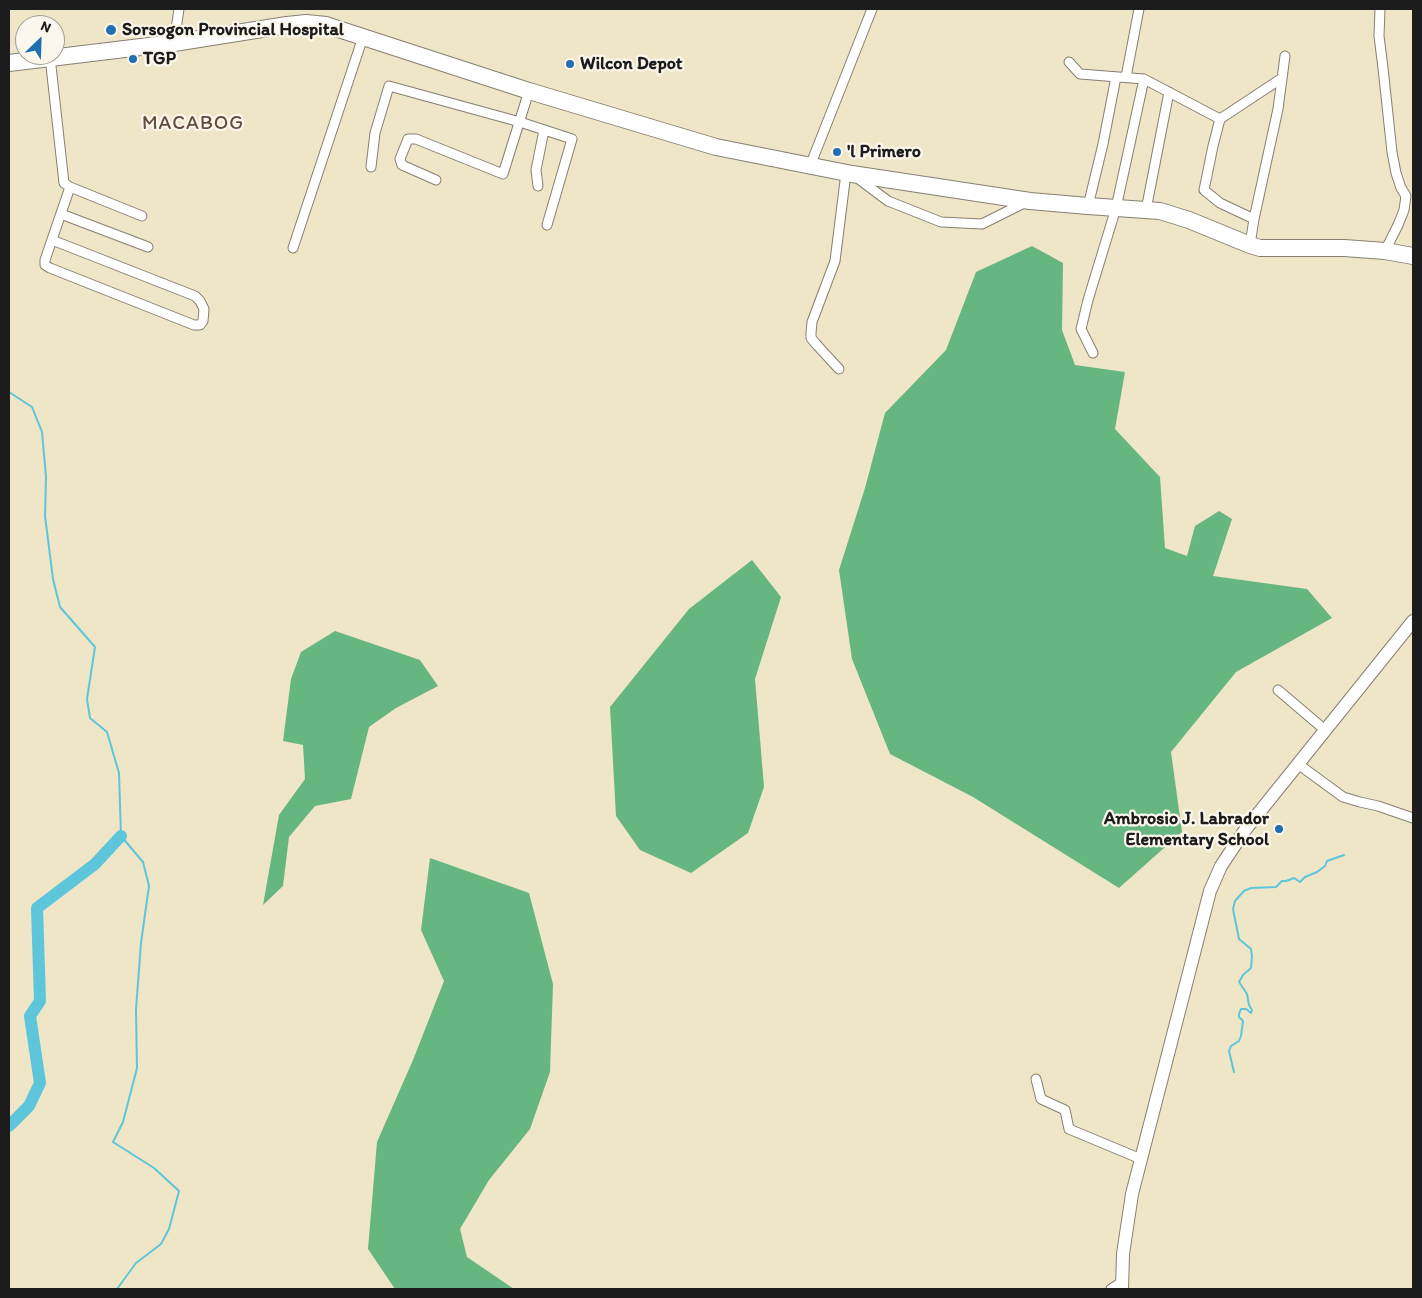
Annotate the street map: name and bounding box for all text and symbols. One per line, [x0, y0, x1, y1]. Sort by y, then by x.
north arrow [15, 15, 65, 65]
text: N [38, 17, 54, 36]
place label: Sorsogon Provincial Hospital [122, 19, 344, 41]
marker: Sorsogon Provincial Hospital [104, 23, 118, 37]
place label: TGP [143, 48, 176, 70]
marker: TGP [127, 53, 139, 65]
place label: Wilcon Depot [580, 53, 683, 75]
marker: Wilcon Depot [564, 58, 576, 70]
district label: MACABOG [141, 112, 245, 136]
place label: 'l Primero [847, 141, 921, 163]
marker: 'l Primero [831, 146, 843, 158]
place label: Ambrosio J. Labrador Elementary School [1104, 808, 1269, 851]
marker: Ambrosio J. Labrador Elementary School [1273, 823, 1285, 835]

